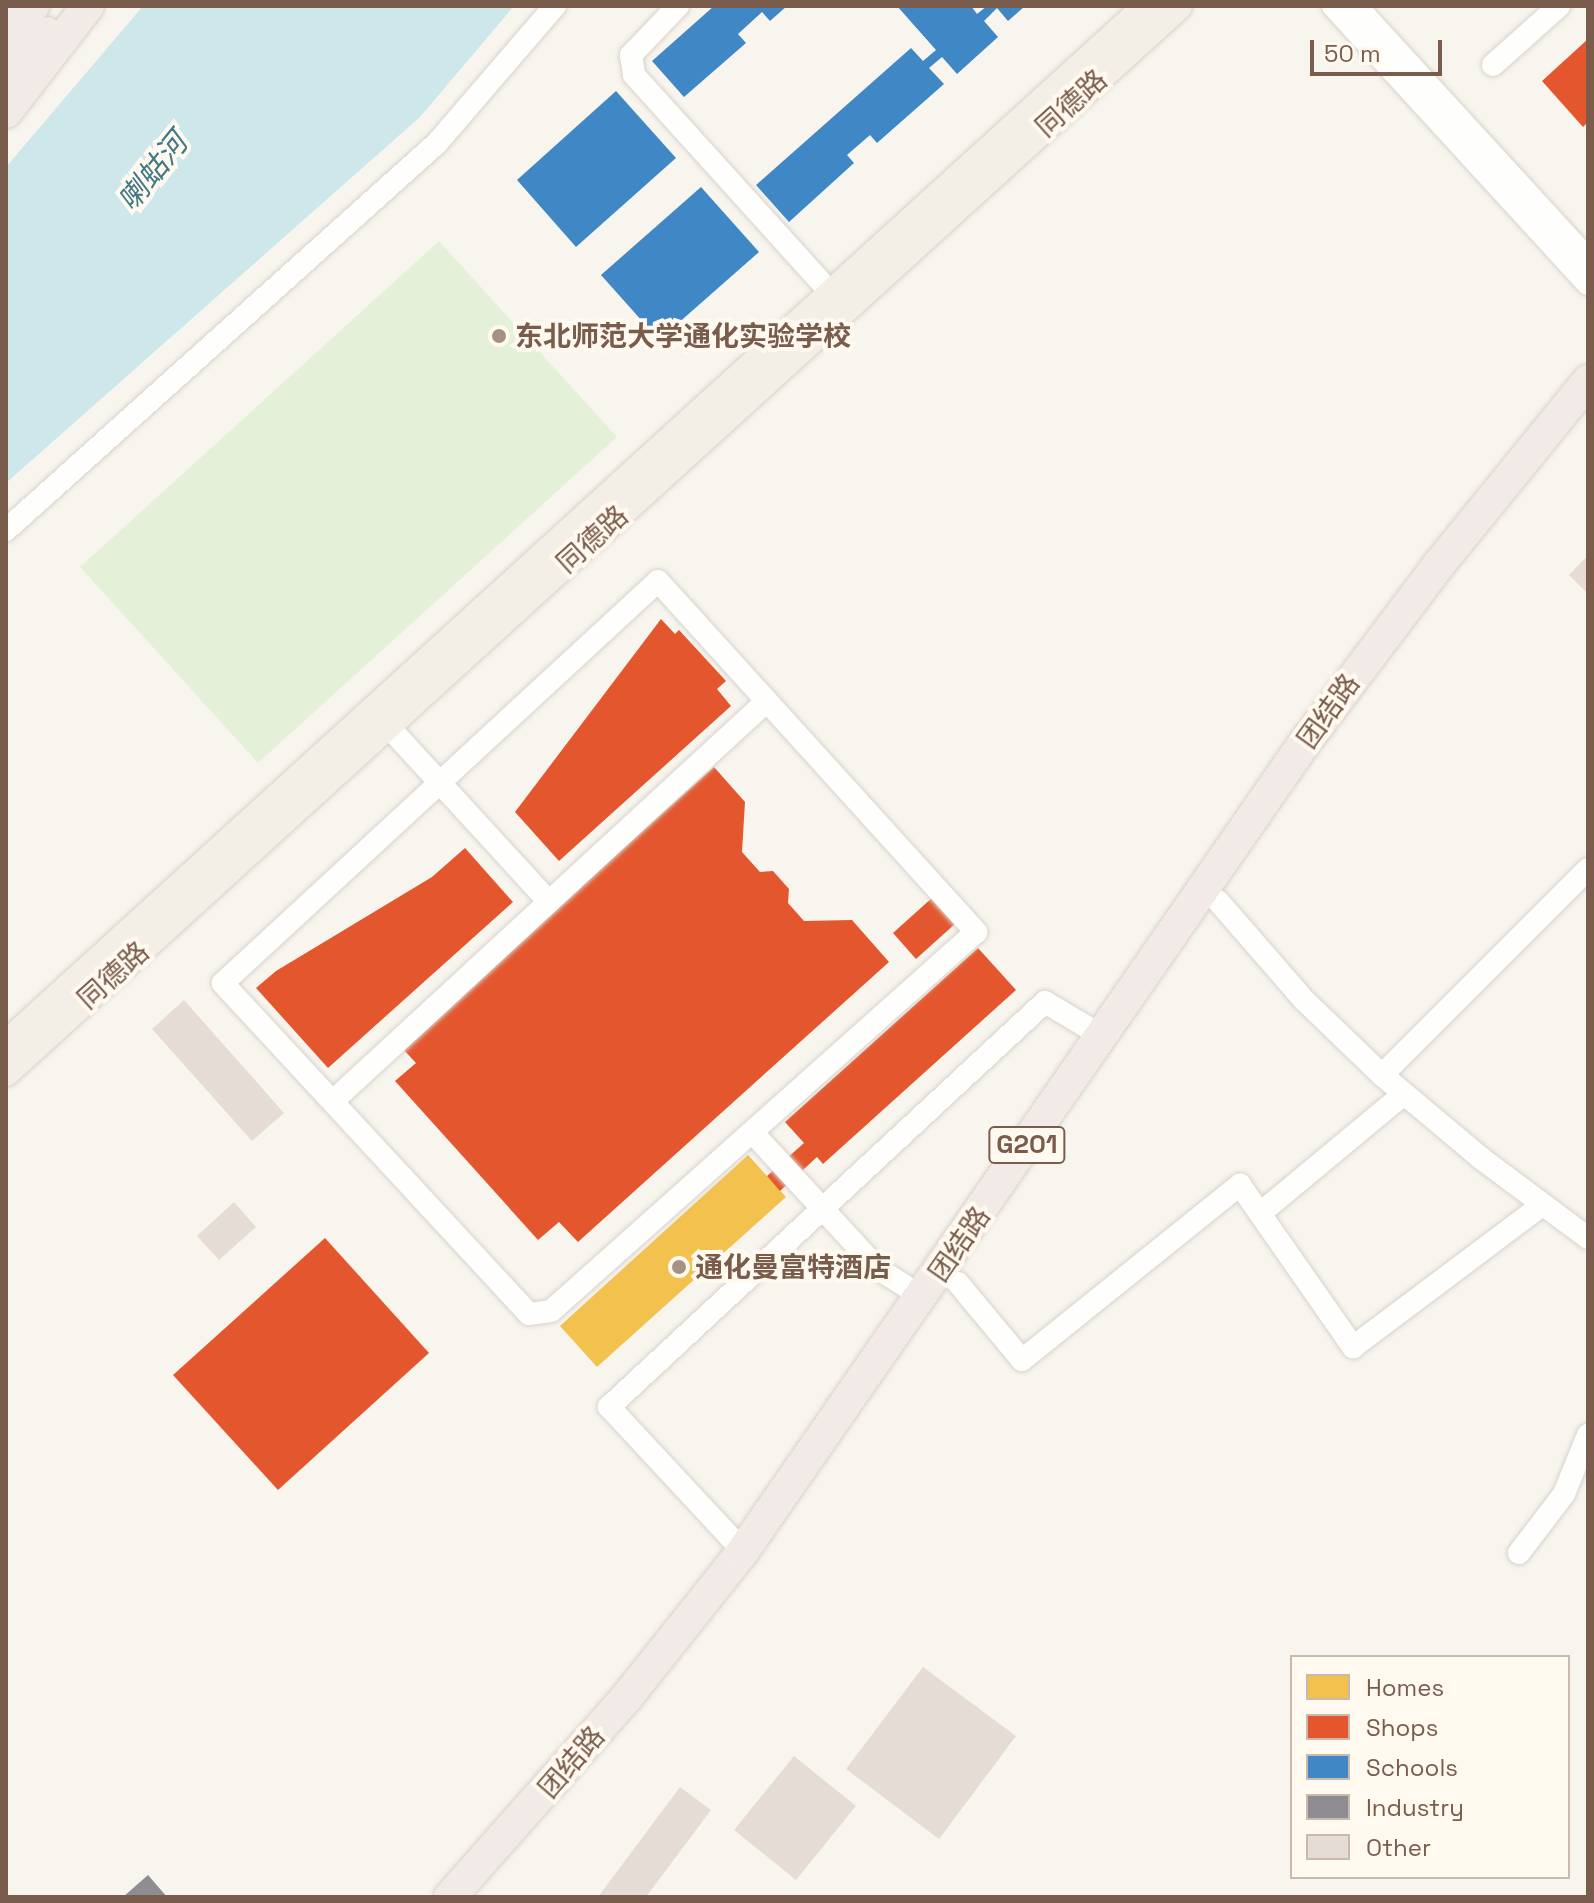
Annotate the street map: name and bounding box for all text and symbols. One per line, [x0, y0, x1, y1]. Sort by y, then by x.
scale bar [1314, 24, 1446, 74]
text: 50 m [1324, 38, 1381, 69]
street label: 同德路 [1029, 62, 1113, 144]
water label: 喇蛄河 [111, 126, 195, 218]
place label: 东北师范大学通化实验学校 [515, 319, 851, 353]
marker: 东北师范大学通化实验学校 [490, 327, 508, 345]
street label: 同德路 [550, 498, 634, 580]
street label: 团结路 [1290, 667, 1366, 755]
street label: 同德路 [71, 934, 155, 1016]
road number: G201 [987, 1123, 1067, 1167]
street label: 团结路 [921, 1200, 997, 1288]
place label: 通化曼富特酒店 [695, 1250, 891, 1284]
marker: 通化曼富特酒店 [670, 1258, 688, 1276]
legend [1290, 1655, 1570, 1879]
text: Homes [1366, 1672, 1444, 1703]
text: Shops [1366, 1712, 1438, 1743]
street label: 团结路 [531, 1719, 611, 1805]
text: Schools [1366, 1752, 1458, 1783]
text: Industry [1366, 1792, 1464, 1823]
text: Other [1366, 1832, 1431, 1863]

